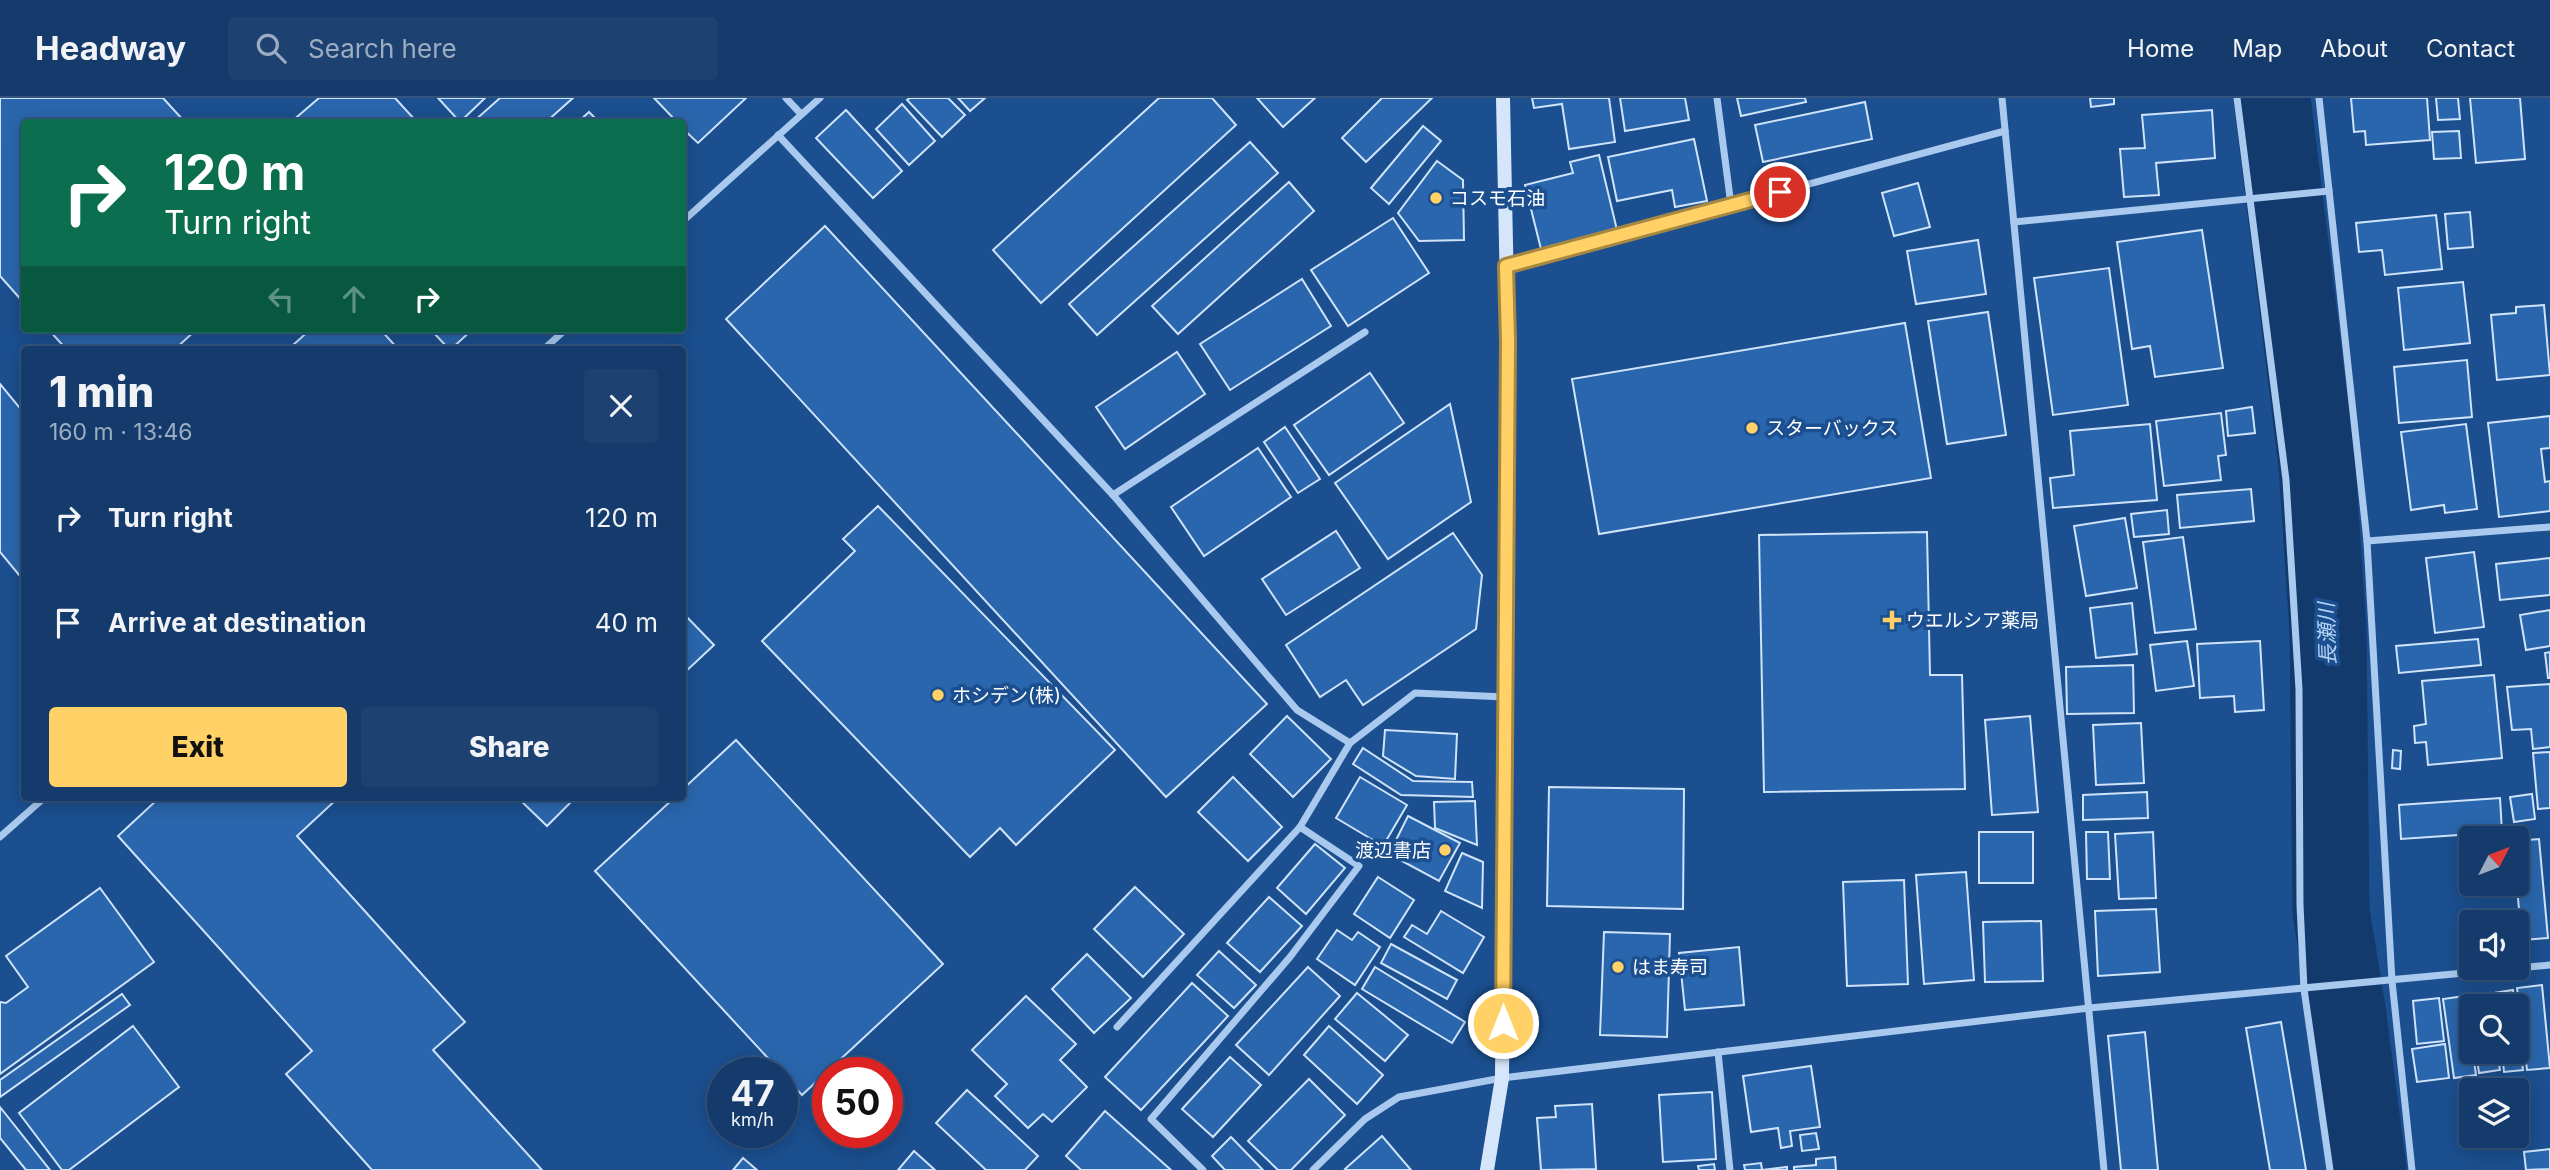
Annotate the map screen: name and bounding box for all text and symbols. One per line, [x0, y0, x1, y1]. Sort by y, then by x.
search box [228, 17, 718, 80]
text: Headway [35, 28, 186, 68]
icon: search [252, 29, 290, 67]
text: Search here [308, 33, 457, 64]
text: Home [2127, 34, 2194, 63]
text: Map [2232, 34, 2282, 63]
text: About [2320, 34, 2388, 63]
text: Contact [2426, 34, 2515, 63]
text: 120 m [164, 143, 305, 202]
icon: right [49, 147, 140, 238]
pin [1750, 162, 1810, 222]
icon: arrive [1761, 173, 1799, 211]
place label: コスモ石油 [1450, 187, 1545, 210]
marker: コスモ石油 [1428, 190, 1444, 206]
text: Turn right [164, 203, 311, 242]
icon: left [262, 280, 300, 318]
icon: ahead [335, 280, 373, 318]
icon: right [408, 280, 446, 318]
text: 1 min [49, 366, 154, 417]
button: close [584, 369, 658, 443]
place label: スターバックス [1766, 417, 1898, 440]
text: 160 m · 13:46 [49, 418, 193, 446]
marker: スターバックス [1744, 420, 1760, 436]
icon: right [49, 499, 87, 537]
text: Turn right [108, 502, 233, 533]
text: 120 m [585, 502, 658, 533]
water label: 長瀬川 [2313, 600, 2341, 666]
icon: arrive [49, 604, 87, 642]
text: Arrive at destination [108, 607, 367, 638]
text: 40 m [595, 607, 658, 638]
place label: ウエルシア薬局 [1906, 609, 2039, 632]
marker: ウエルシア薬局 [1884, 612, 1900, 628]
place label: ホシデン(株) [952, 684, 1061, 707]
marker: ホシデン(株) [930, 687, 946, 703]
button: Exit [49, 707, 347, 787]
button: Share [361, 707, 658, 787]
north arrow [2459, 826, 2529, 896]
map controls [2459, 826, 2529, 1148]
place label: 渡辺書店 [1355, 839, 1431, 862]
marker: 渡辺書店 [1437, 842, 1453, 858]
button: sound [2459, 910, 2529, 980]
place label: はま寿司 [1632, 956, 1708, 979]
marker: はま寿司 [1610, 959, 1626, 975]
position arrow [1466, 986, 1540, 1060]
button: search [2459, 994, 2529, 1064]
speed limit sign: 50 [812, 1057, 903, 1148]
text: 47 [730, 1072, 775, 1114]
button: layers [2459, 1078, 2529, 1148]
text: km/h [731, 1109, 774, 1130]

